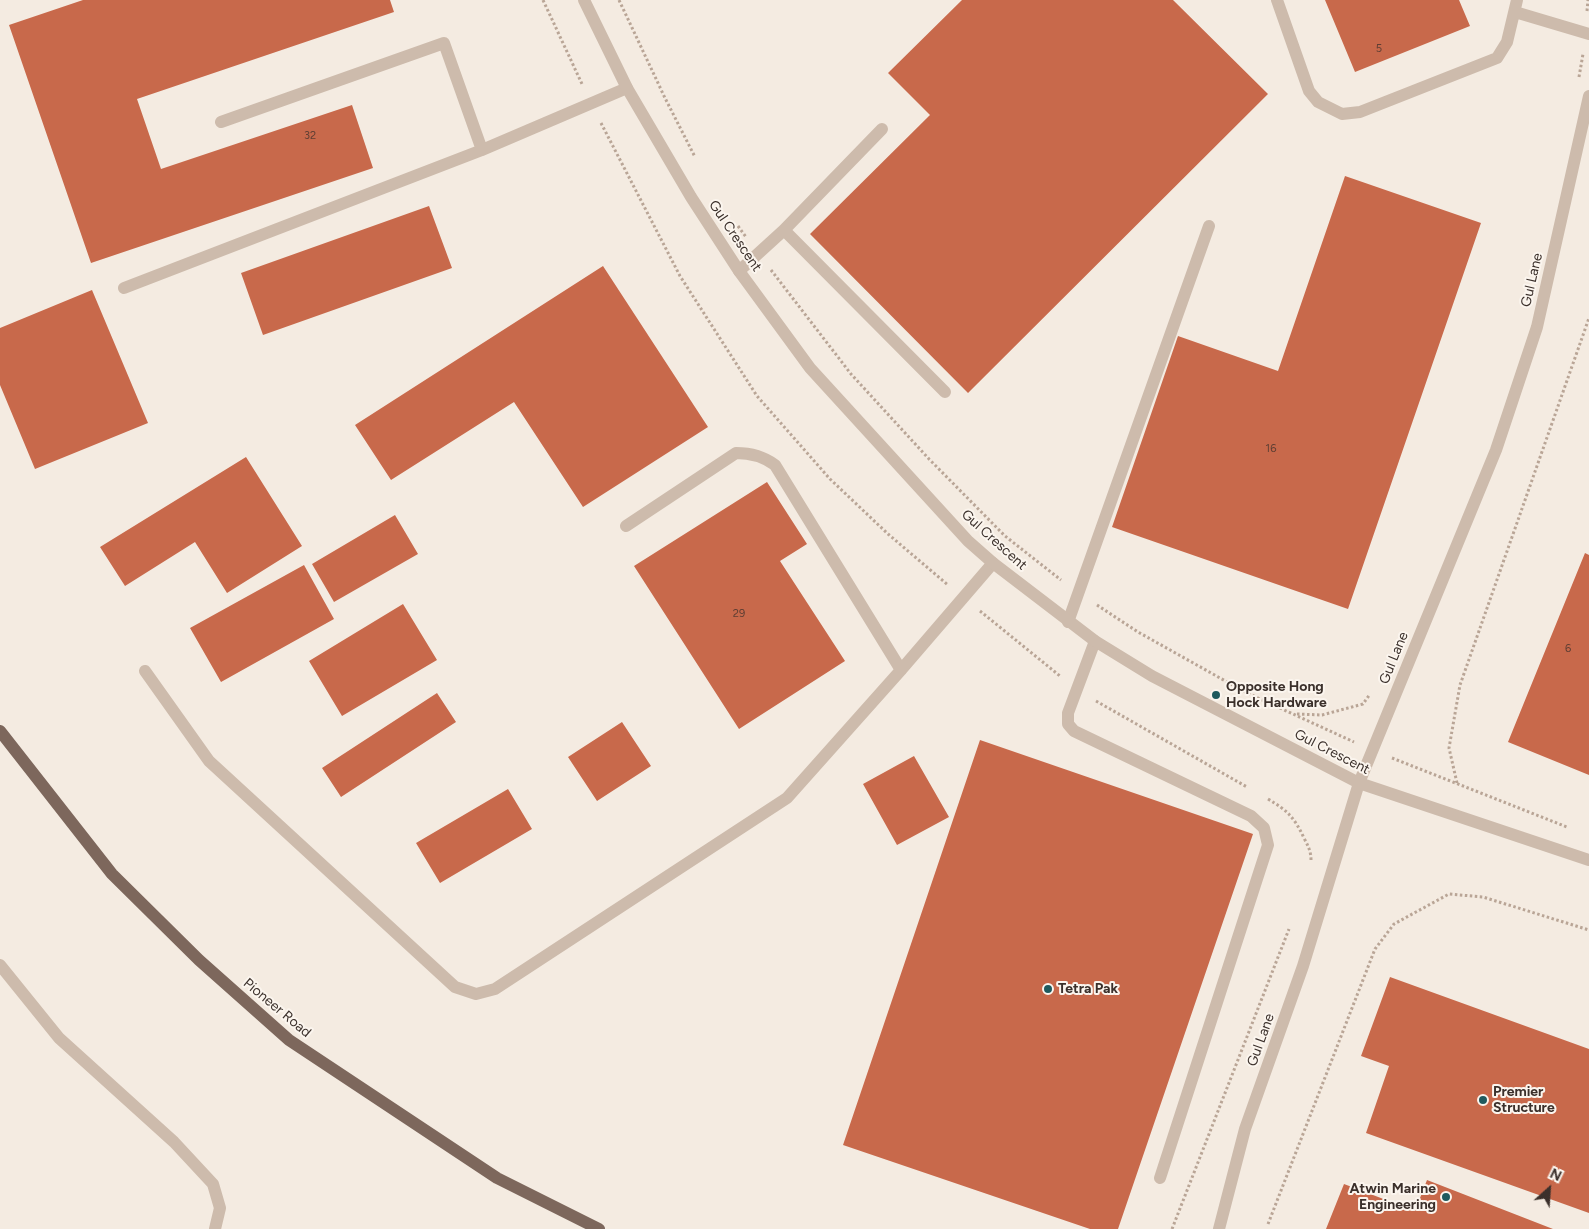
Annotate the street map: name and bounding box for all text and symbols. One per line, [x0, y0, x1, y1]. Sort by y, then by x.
house number: 5 [1376, 42, 1382, 56]
house number: 32 [304, 129, 316, 143]
street label: Gul Crescent [705, 197, 765, 275]
street label: Gul Lane [1518, 251, 1546, 309]
house number: 16 [1266, 442, 1276, 456]
street label: Gul Crescent [958, 506, 1030, 574]
house number: 29 [733, 607, 745, 621]
street label: Gul Lane [1376, 629, 1412, 687]
house number: 6 [1565, 642, 1571, 656]
place label: Opposite Hong Hock Hardware [1226, 679, 1327, 712]
marker: Opposite Hong Hock Hardware [1210, 689, 1222, 701]
street label: Gul Crescent [1292, 726, 1372, 778]
street label: Pioneer Road [240, 975, 314, 1041]
place label: Tetra Pak [1058, 981, 1118, 997]
marker: Tetra Pak [1042, 983, 1054, 995]
street label: Gul Lane [1244, 1011, 1278, 1069]
place label: Premier Structure [1493, 1084, 1555, 1116]
marker: Premier Structure [1477, 1094, 1489, 1106]
north arrow [1524, 1164, 1574, 1214]
text: N [1547, 1165, 1564, 1185]
place label: Atwin Marine Engineering [1350, 1181, 1436, 1214]
marker: Atwin Marine Engineering [1440, 1191, 1452, 1203]

